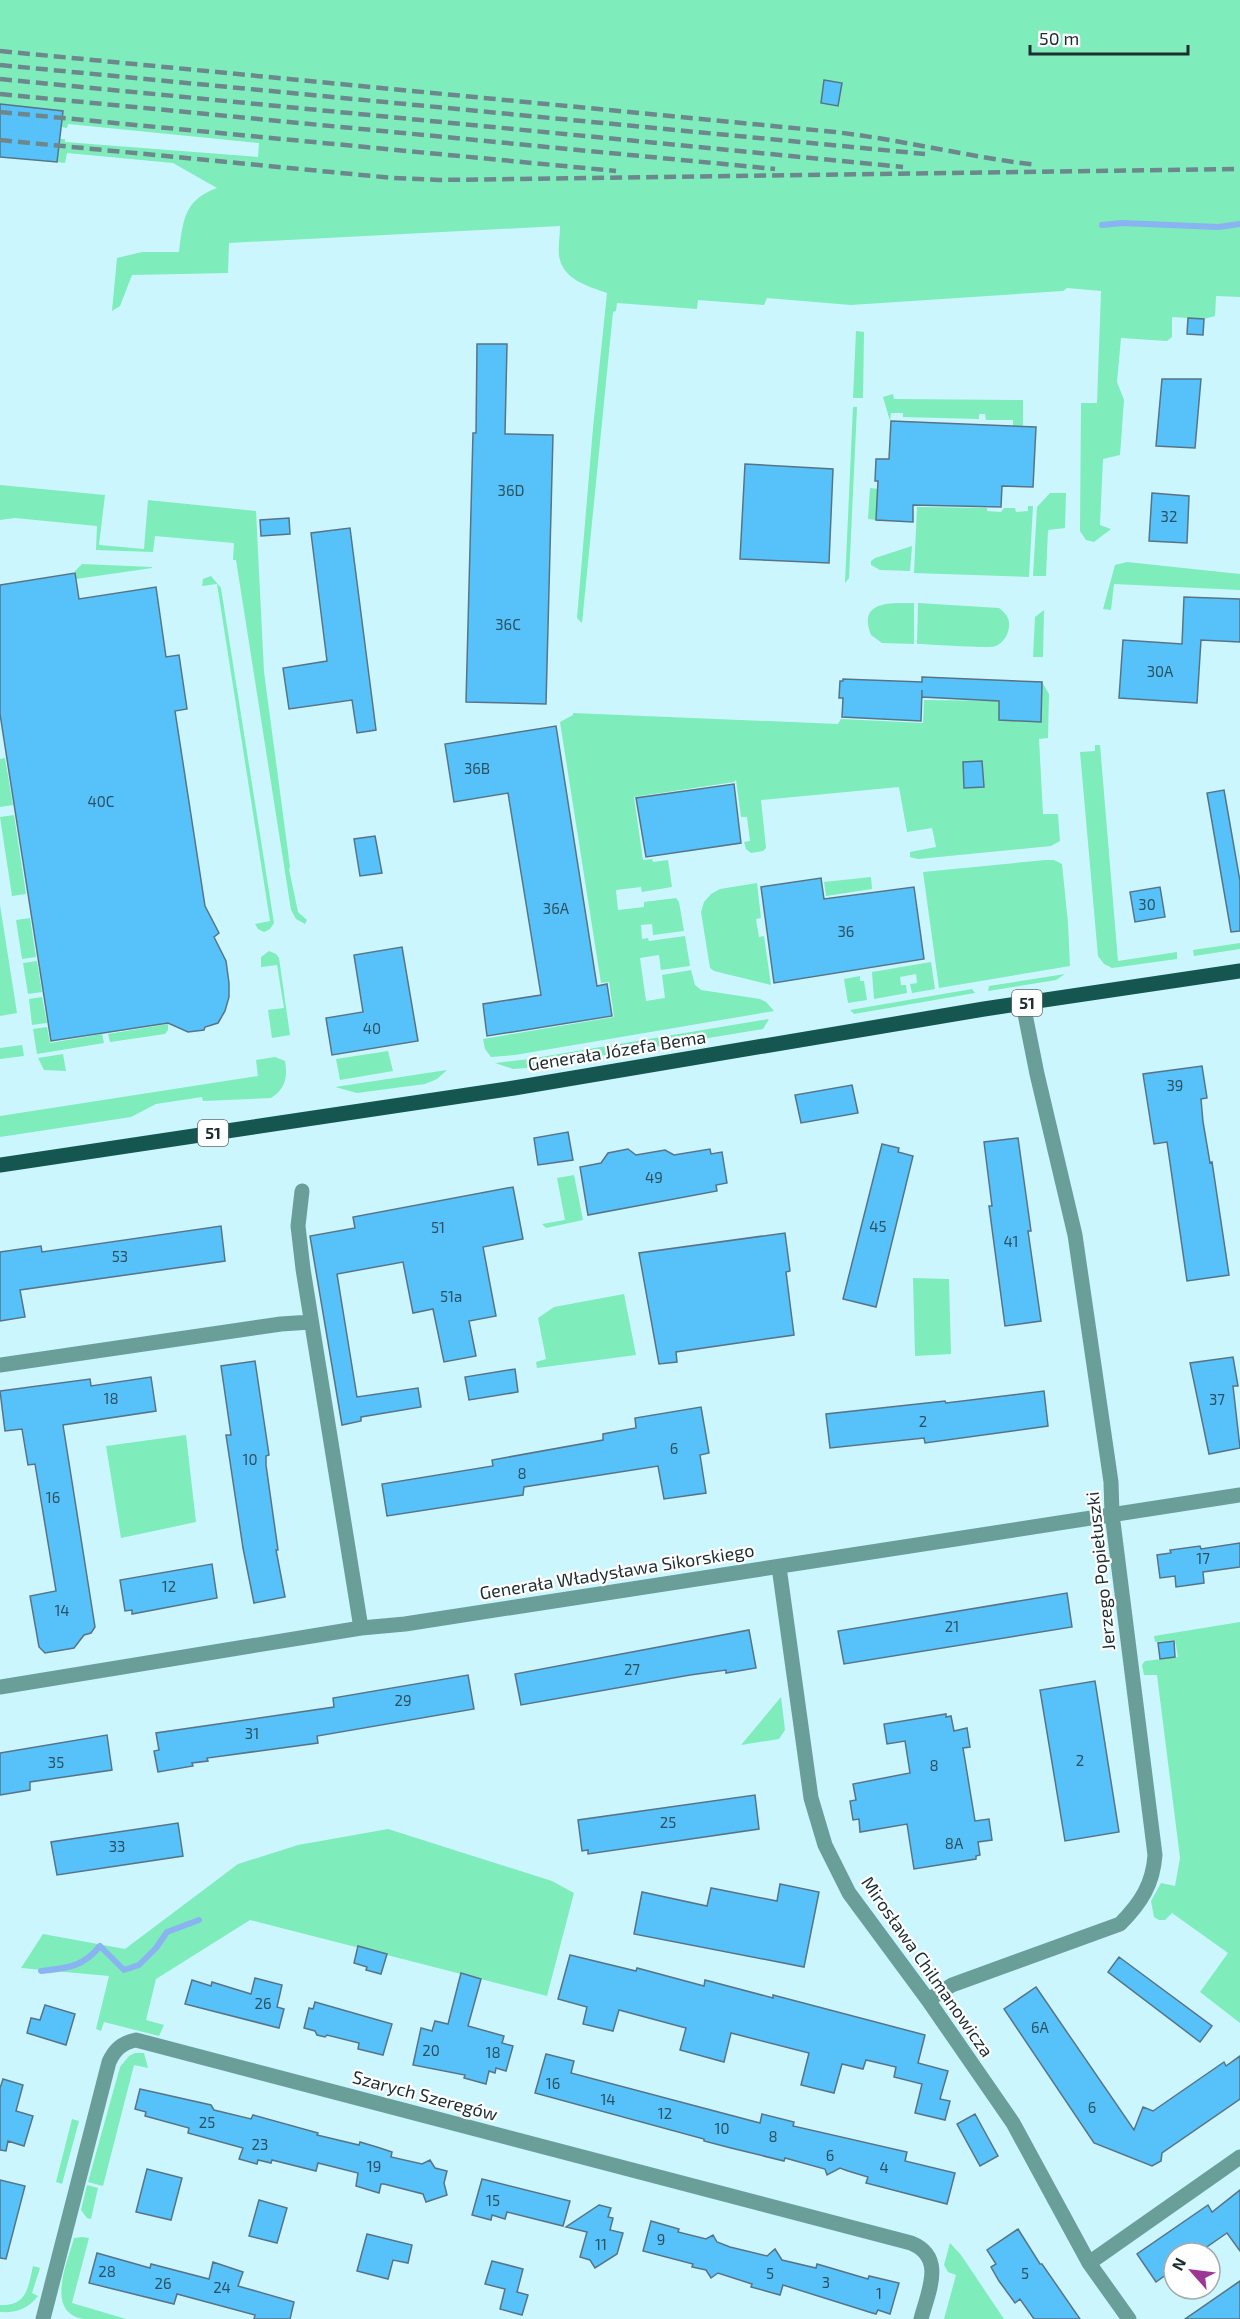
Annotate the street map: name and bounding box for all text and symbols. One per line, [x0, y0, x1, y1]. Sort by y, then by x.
scale bar [1030, 18, 1188, 56]
text: 50 m [1039, 27, 1079, 49]
house number: 36D [498, 481, 524, 499]
house number: 32 [1161, 507, 1177, 525]
house number: 36C [495, 615, 521, 633]
house number: 30A [1147, 662, 1174, 680]
house number: 36B [464, 759, 490, 777]
house number: 40C [88, 792, 115, 810]
house number: 30 [1138, 895, 1156, 913]
house number: 36A [543, 899, 570, 917]
house number: 36 [838, 922, 854, 940]
road number: 51 [1012, 990, 1042, 1016]
house number: 40 [363, 1019, 381, 1037]
street label: Generała Józefa Bema [526, 1025, 707, 1075]
house number: 39 [1167, 1076, 1183, 1094]
road number: 51 [198, 1120, 228, 1146]
house number: 49 [645, 1168, 663, 1186]
house number: 45 [869, 1217, 887, 1235]
house number: 51 [431, 1218, 445, 1236]
house number: 41 [1003, 1232, 1019, 1250]
house number: 53 [112, 1247, 128, 1265]
house number: 51a [440, 1287, 462, 1305]
house number: 18 [103, 1389, 119, 1407]
house number: 37 [1209, 1390, 1225, 1408]
house number: 2 [919, 1412, 927, 1430]
house number: 6 [670, 1439, 678, 1457]
house number: 10 [242, 1450, 258, 1468]
house number: 8 [517, 1464, 527, 1482]
house number: 16 [46, 1488, 60, 1506]
street label: Jerzego Popiełuszki [1081, 1491, 1119, 1652]
street label: Generała Władysława Sikorskiego [478, 1538, 756, 1604]
house number: 17 [1196, 1549, 1210, 1567]
house number: 12 [162, 1577, 176, 1595]
house number: 14 [54, 1601, 70, 1619]
house number: 21 [945, 1617, 959, 1635]
house number: 27 [624, 1660, 640, 1678]
house number: 29 [394, 1691, 412, 1709]
house number: 31 [245, 1724, 259, 1742]
house number: 2 [1076, 1751, 1084, 1769]
house number: 35 [48, 1753, 64, 1771]
house number: 8 [929, 1756, 939, 1774]
house number: 25 [660, 1813, 676, 1831]
house number: 8A [945, 1834, 964, 1852]
house number: 33 [109, 1837, 125, 1855]
street label: Mirosława Chilmanowicza [857, 1872, 998, 2061]
house number: 26 [254, 1994, 272, 2012]
house number: 6A [1031, 2018, 1050, 2036]
house number: 20 [422, 2041, 440, 2059]
house number: 18 [485, 2043, 501, 2061]
street label: Szarych Szeregów [350, 2065, 501, 2125]
house number: 16 [546, 2074, 560, 2092]
house number: 14 [600, 2090, 616, 2108]
house number: 6 [1088, 2098, 1096, 2116]
house number: 12 [658, 2104, 672, 2122]
house number: 25 [199, 2113, 215, 2131]
house number: 10 [714, 2119, 730, 2137]
house number: 8 [768, 2127, 778, 2145]
house number: 23 [252, 2135, 268, 2153]
house number: 6 [826, 2146, 834, 2164]
house number: 19 [367, 2157, 381, 2175]
house number: 4 [879, 2158, 889, 2176]
house number: 15 [486, 2191, 500, 2209]
house number: 9 [657, 2230, 665, 2248]
house number: 11 [595, 2235, 607, 2253]
north arrow [1162, 2241, 1222, 2301]
text: N [1167, 2254, 1189, 2273]
house number: 28 [98, 2262, 116, 2280]
house number: 5 [766, 2264, 774, 2282]
house number: 5 [1021, 2264, 1029, 2282]
house number: 3 [822, 2273, 830, 2291]
house number: 26 [154, 2274, 172, 2292]
house number: 24 [213, 2278, 231, 2296]
house number: 1 [876, 2284, 882, 2302]

